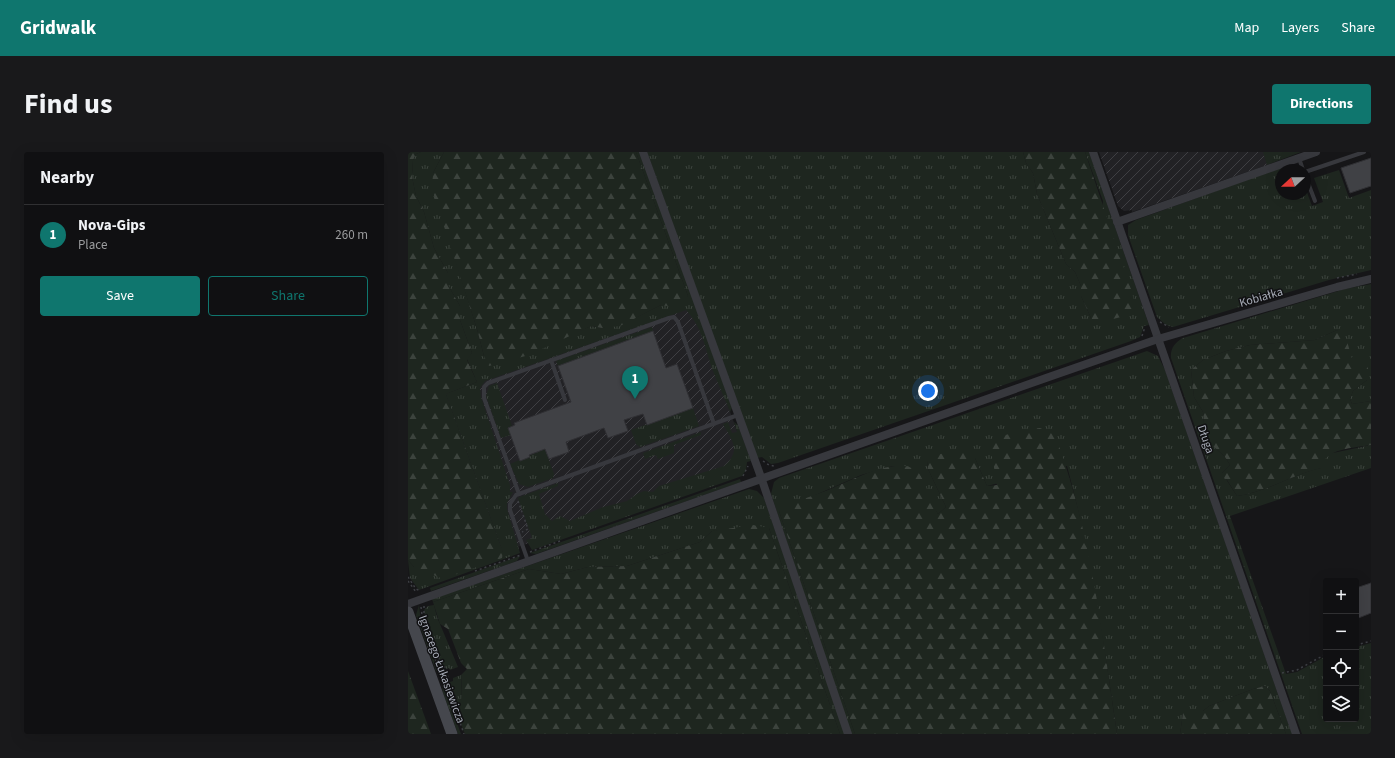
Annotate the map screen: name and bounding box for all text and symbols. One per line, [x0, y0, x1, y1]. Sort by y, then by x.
text: Gridwalk [20, 15, 96, 42]
text: Map [1234, 18, 1259, 38]
text: Layers [1281, 18, 1319, 38]
text: Share [1341, 18, 1375, 38]
text: Find us [24, 84, 112, 124]
button: Directions [1272, 84, 1371, 124]
north arrow [1275, 164, 1311, 200]
text: Nearby [40, 166, 94, 190]
text: Nova-Gips [78, 215, 145, 236]
text: 1 [50, 226, 56, 244]
text: 260 m [335, 226, 368, 244]
text: Place [78, 236, 107, 254]
button: Save [40, 276, 200, 316]
button: Share [208, 276, 368, 316]
street label: Kobiałka [1237, 283, 1285, 312]
pin: 1 [622, 366, 648, 399]
your location [918, 381, 938, 401]
street label: Długa [1193, 423, 1218, 456]
map controls [1323, 578, 1359, 722]
button: + [1323, 578, 1359, 614]
street label: Ignacego Łukasiewicza [414, 613, 469, 726]
button: − [1323, 614, 1359, 650]
button: locate [1323, 650, 1359, 686]
button: layers [1323, 686, 1359, 722]

